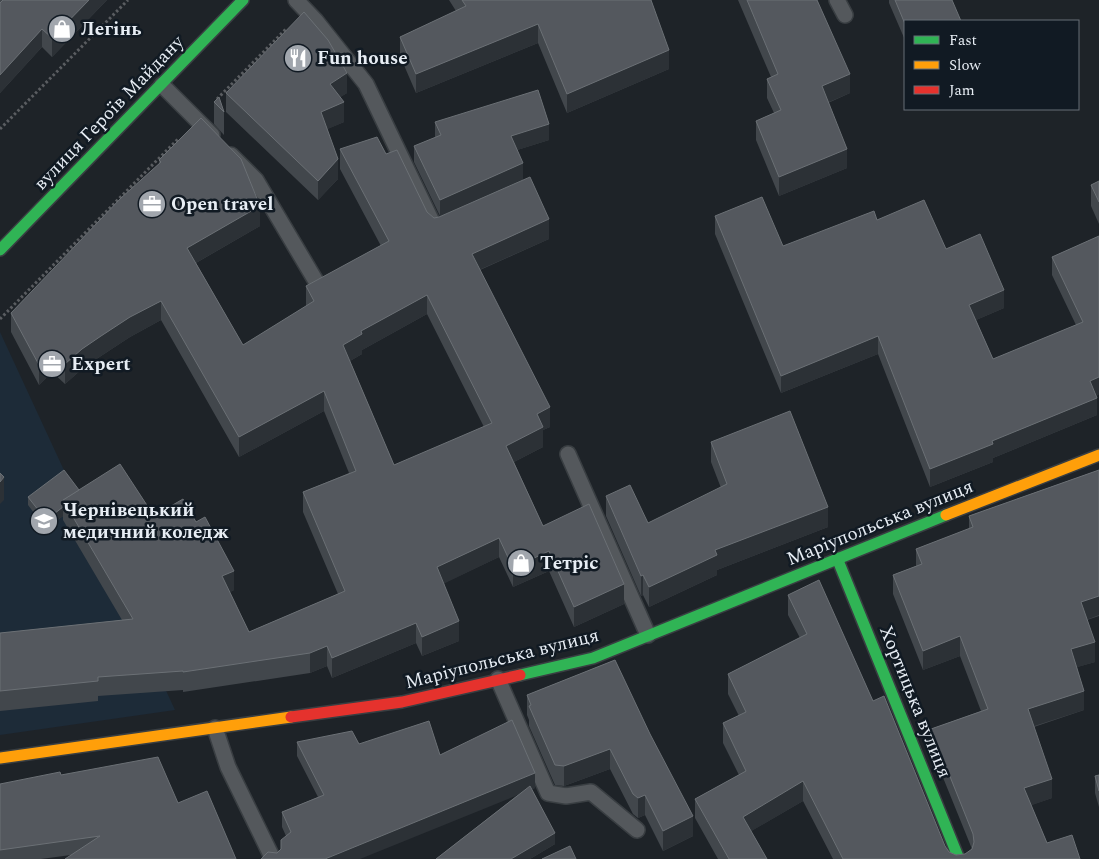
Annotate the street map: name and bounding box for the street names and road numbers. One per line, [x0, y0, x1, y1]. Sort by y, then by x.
street label: вулиця Героїв Майдану [27, 28, 192, 197]
street label: Маріупольська вулиця [782, 472, 978, 574]
street label: Маріупольська вулиця [402, 621, 602, 697]
street label: Хортицька вулиця [871, 621, 959, 783]

